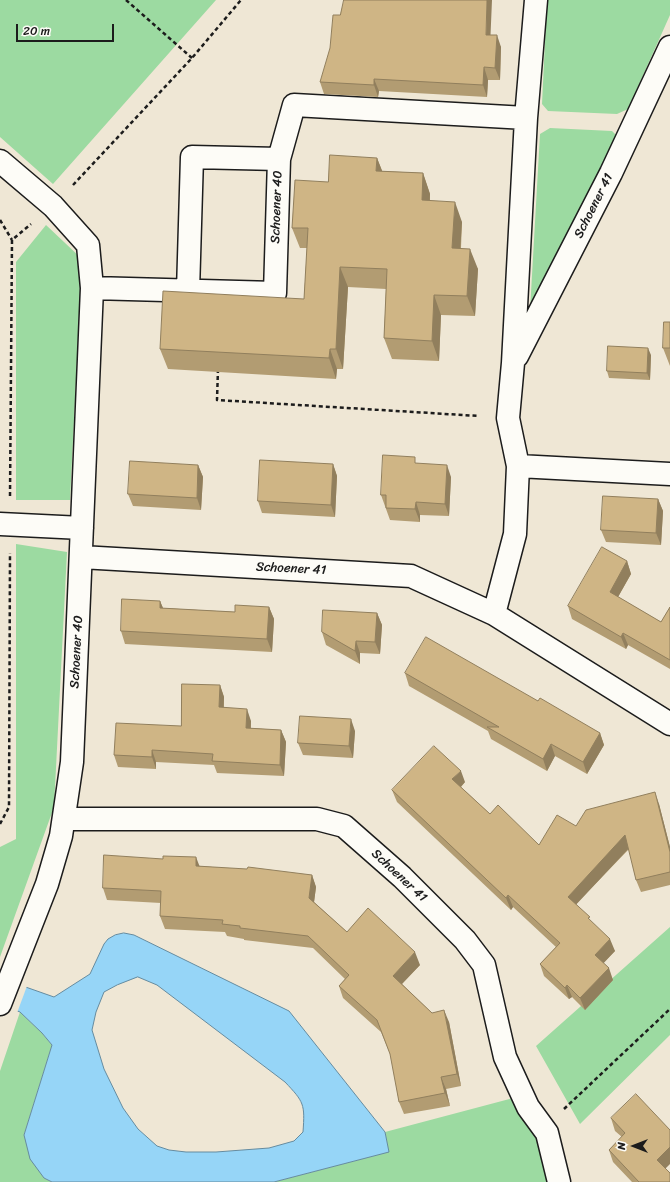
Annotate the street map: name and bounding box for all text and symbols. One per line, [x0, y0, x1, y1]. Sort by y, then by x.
scale bar [18, 16, 116, 42]
text: 20 m [23, 20, 50, 42]
street label: Schoener 40 [268, 170, 286, 244]
street label: Schoener 41 [571, 171, 617, 241]
street label: Schoener 41 [255, 559, 327, 579]
street label: Schoener 40 [67, 615, 87, 689]
street label: Schoener 41 [368, 846, 430, 906]
north arrow [614, 1126, 654, 1166]
text: N [612, 1142, 631, 1150]

